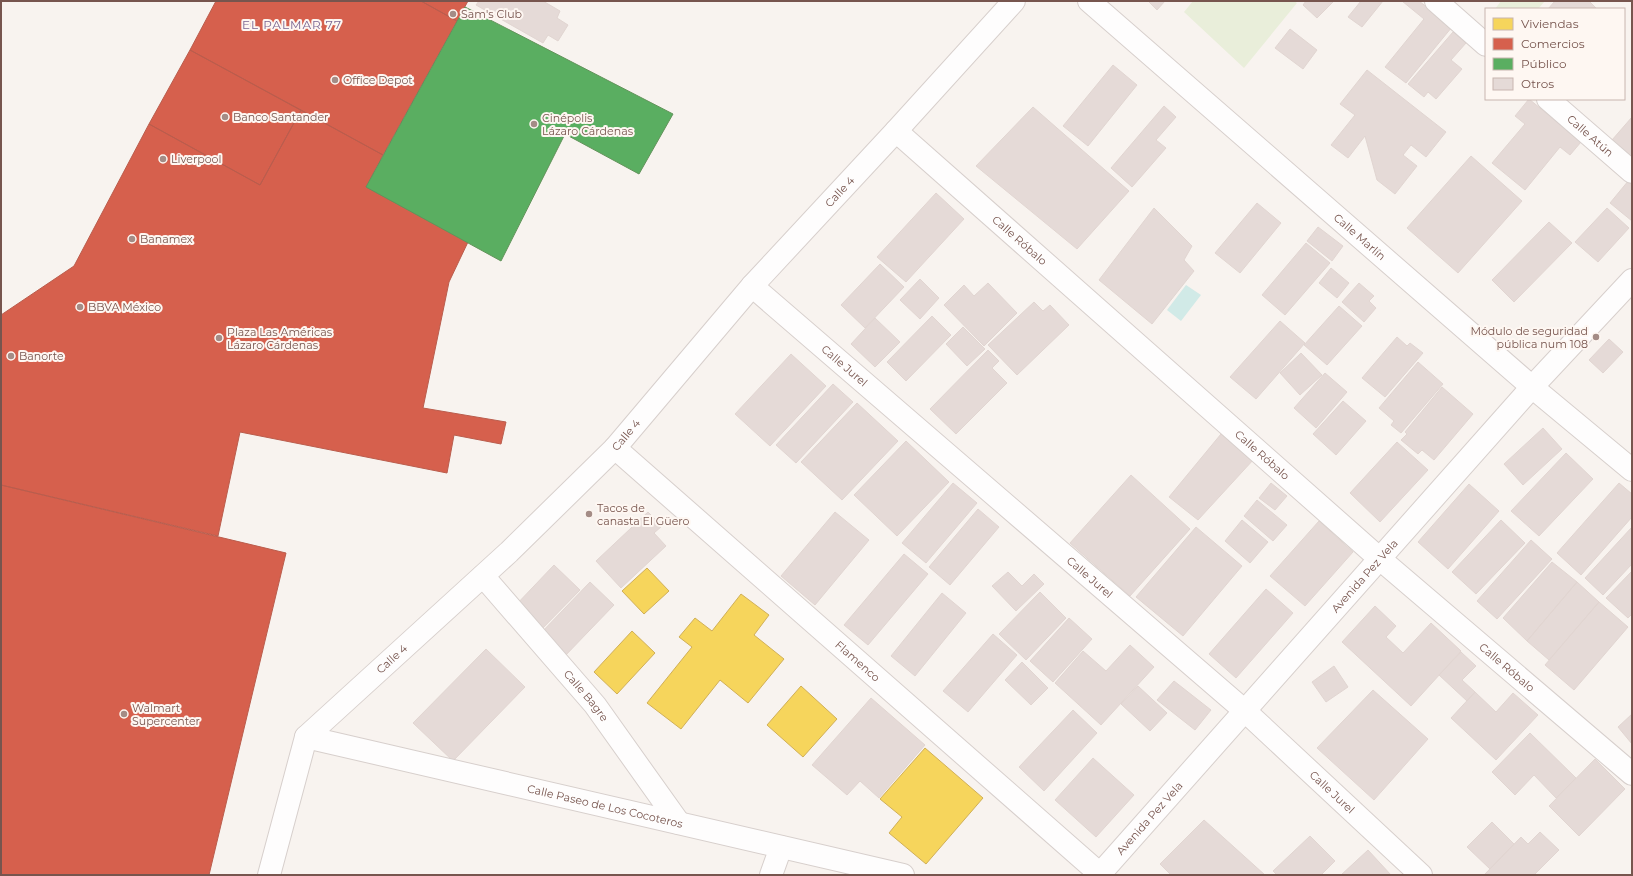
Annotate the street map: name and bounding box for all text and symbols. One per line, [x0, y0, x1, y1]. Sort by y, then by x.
place label: Sam's Club [461, 7, 522, 21]
legend [1485, 8, 1625, 100]
marker: Sam's Club [448, 9, 458, 19]
text: Viviendas [1521, 16, 1579, 31]
district label: EL PALMAR 77 [242, 17, 342, 32]
text: Comercios [1521, 36, 1585, 51]
text: Público [1521, 56, 1566, 71]
place label: Office Depot [343, 73, 413, 87]
marker: Office Depot [330, 75, 340, 85]
text: Otros [1521, 76, 1554, 91]
place label: Banco Santander [233, 110, 328, 124]
place label: Cinépolis Lázaro Cárdenas [542, 111, 634, 138]
marker: Banco Santander [220, 112, 230, 122]
street label: Calle Atún [1564, 112, 1616, 160]
marker: Cinépolis Lázaro Cárdenas [529, 119, 539, 129]
place label: Liverpool [171, 152, 221, 166]
marker: Liverpool [158, 154, 168, 164]
street label: Calle 4 [822, 173, 858, 210]
street label: Calle Marlín [1331, 210, 1389, 263]
street label: Calle Róbalo [989, 212, 1050, 268]
place label: Banamex [140, 232, 193, 246]
marker: Banamex [127, 234, 137, 244]
place label: BBVA México [88, 300, 161, 314]
marker: BBVA México [75, 302, 85, 312]
place label: Módulo de seguridad pública num 108 [1470, 324, 1588, 351]
place label: Plaza Las Américas Lázaro Cárdenas [227, 325, 333, 352]
marker: Módulo de seguridad pública num 108 [1591, 332, 1601, 342]
marker: Plaza Las Américas Lázaro Cárdenas [214, 333, 224, 343]
street label: Calle Jurel [818, 342, 870, 389]
place label: Banorte [19, 349, 64, 363]
marker: Banorte [6, 351, 16, 361]
street label: Calle 4 [609, 416, 644, 454]
street label: Calle Róbalo [1232, 427, 1293, 483]
place label: Tacos de canasta El Güero [597, 501, 690, 528]
marker: Tacos de canasta El Güero [584, 509, 594, 519]
street label: Avenida Pez Vela [1328, 536, 1401, 615]
street label: Calle Jurel [1064, 553, 1116, 601]
street label: Flamenco [832, 638, 883, 685]
street label: Calle Róbalo [1476, 640, 1538, 695]
street label: Calle 4 [373, 641, 411, 676]
street label: Calle Bagre [561, 667, 612, 725]
place label: Walmart Supercenter [132, 701, 200, 728]
marker: Walmart Supercenter [119, 709, 129, 719]
street label: Calle Jurel [1307, 768, 1358, 817]
street label: Avenida Pez Vela [1113, 779, 1186, 858]
street label: Calle Paseo de Los Cocoteros [526, 781, 685, 831]

